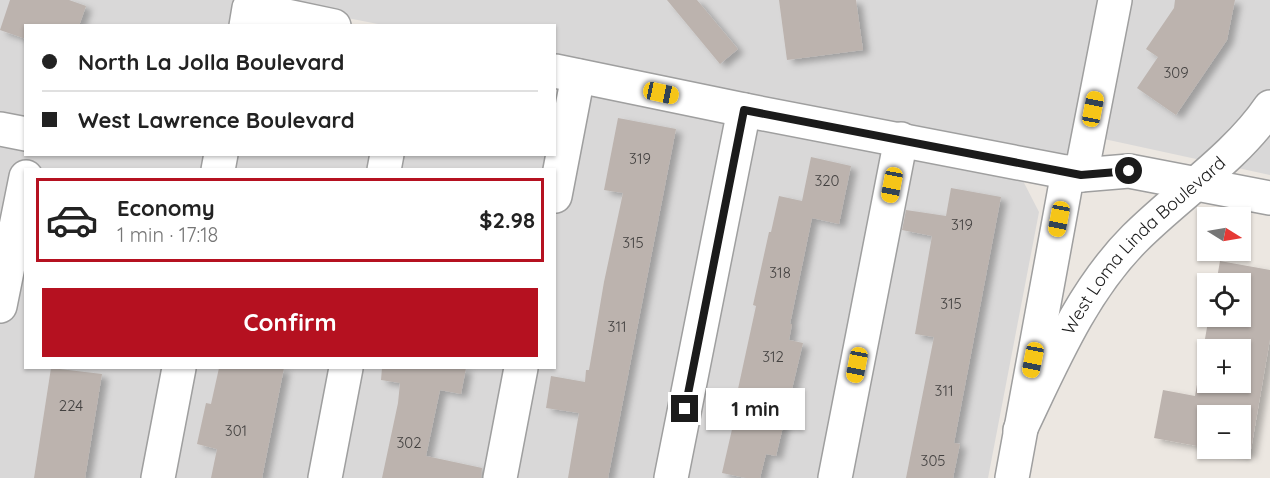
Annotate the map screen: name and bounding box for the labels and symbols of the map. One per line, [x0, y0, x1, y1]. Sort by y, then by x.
house number: 309 [1163, 63, 1189, 82]
car [642, 80, 680, 106]
car [1081, 90, 1105, 128]
house number: 319 [629, 149, 651, 168]
street label: West Loma Linda Boulevard [1057, 151, 1230, 339]
route start [1115, 157, 1142, 184]
car [880, 166, 904, 204]
house number: 320 [814, 171, 840, 190]
car [1047, 200, 1071, 238]
north arrow [1197, 207, 1251, 261]
house number: 319 [951, 215, 973, 234]
house number: 315 [622, 233, 644, 252]
house number: 318 [769, 263, 791, 282]
house number: 315 [940, 294, 962, 313]
house number: 311 [608, 317, 626, 336]
car [1021, 341, 1045, 379]
car [845, 346, 869, 384]
house number: 312 [762, 347, 784, 366]
house number: 311 [935, 381, 953, 400]
callout: 1 min [706, 388, 805, 430]
route end [671, 395, 698, 422]
house number: 224 [59, 396, 83, 415]
house number: 301 [225, 421, 247, 440]
house number: 302 [396, 433, 422, 452]
house number: 305 [921, 451, 945, 470]

